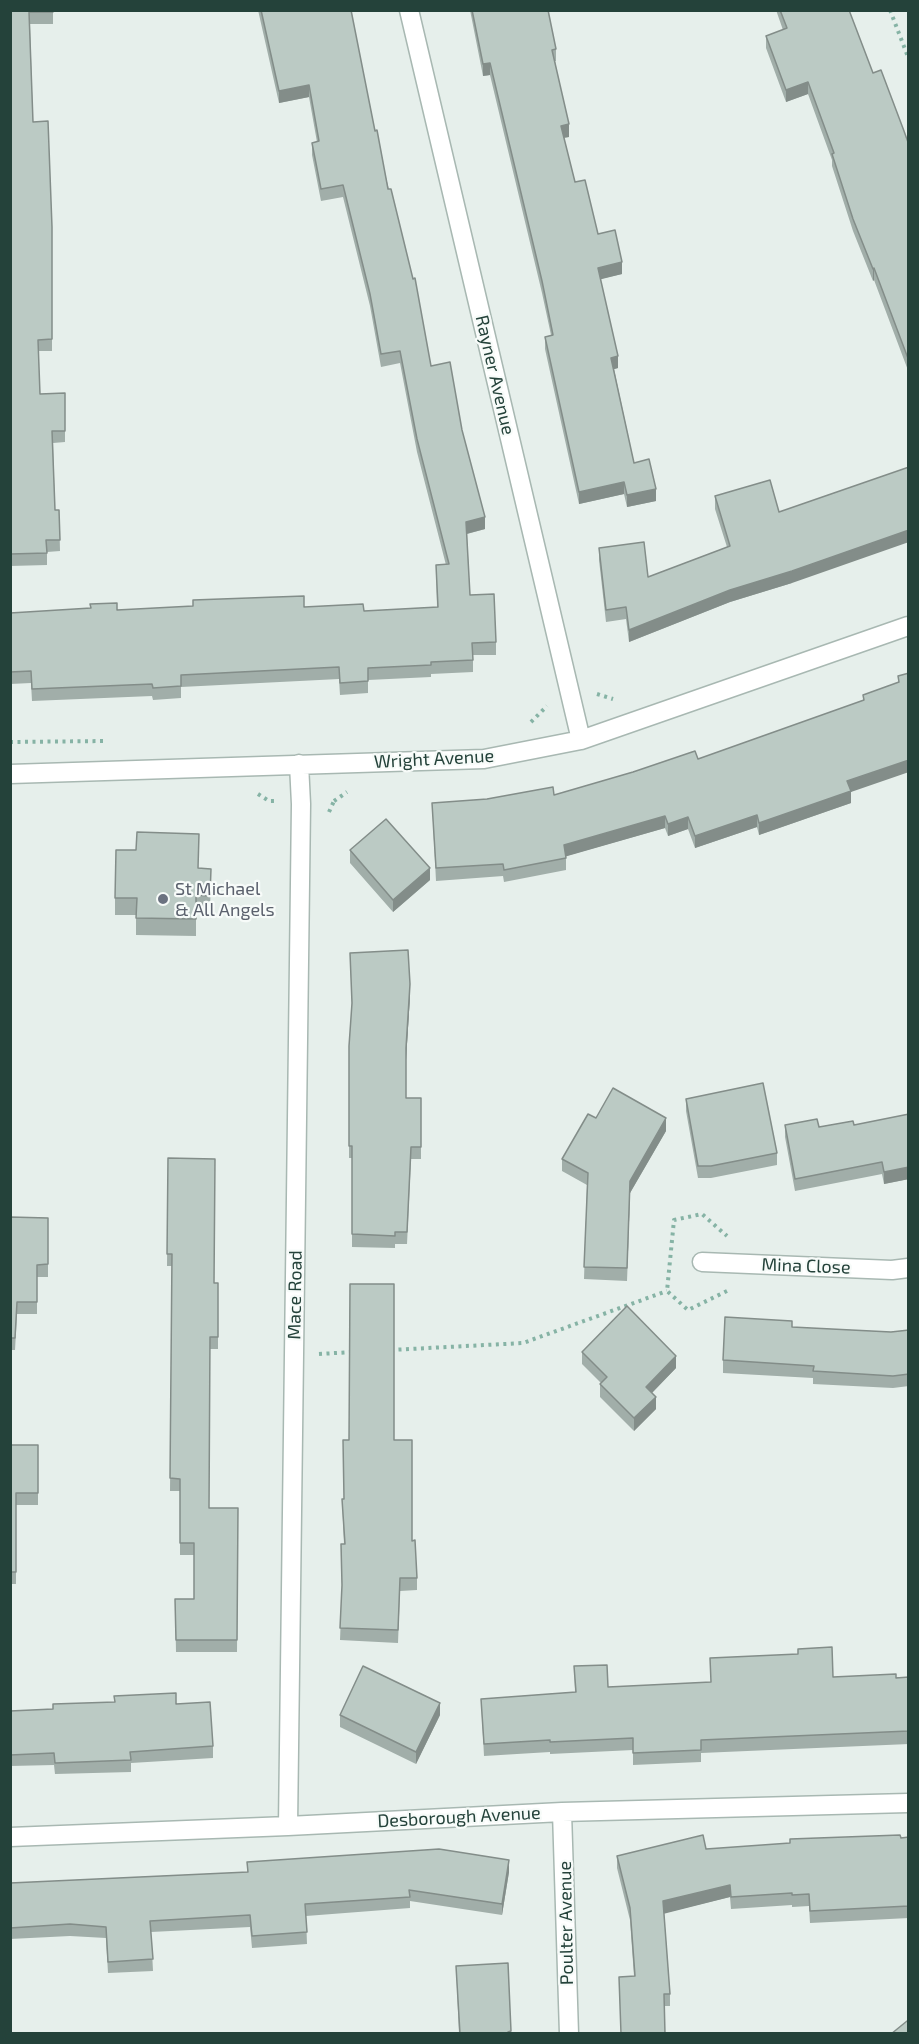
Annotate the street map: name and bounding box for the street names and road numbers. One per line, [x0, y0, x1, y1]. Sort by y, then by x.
street label: Rayner Avenue [471, 313, 519, 437]
street label: Wright Avenue [373, 745, 495, 773]
street label: Mace Road [283, 1250, 307, 1340]
street label: Mina Close [761, 1254, 851, 1278]
street label: Desborough Avenue [377, 1802, 541, 1832]
street label: Poulter Avenue [554, 1861, 578, 1985]

